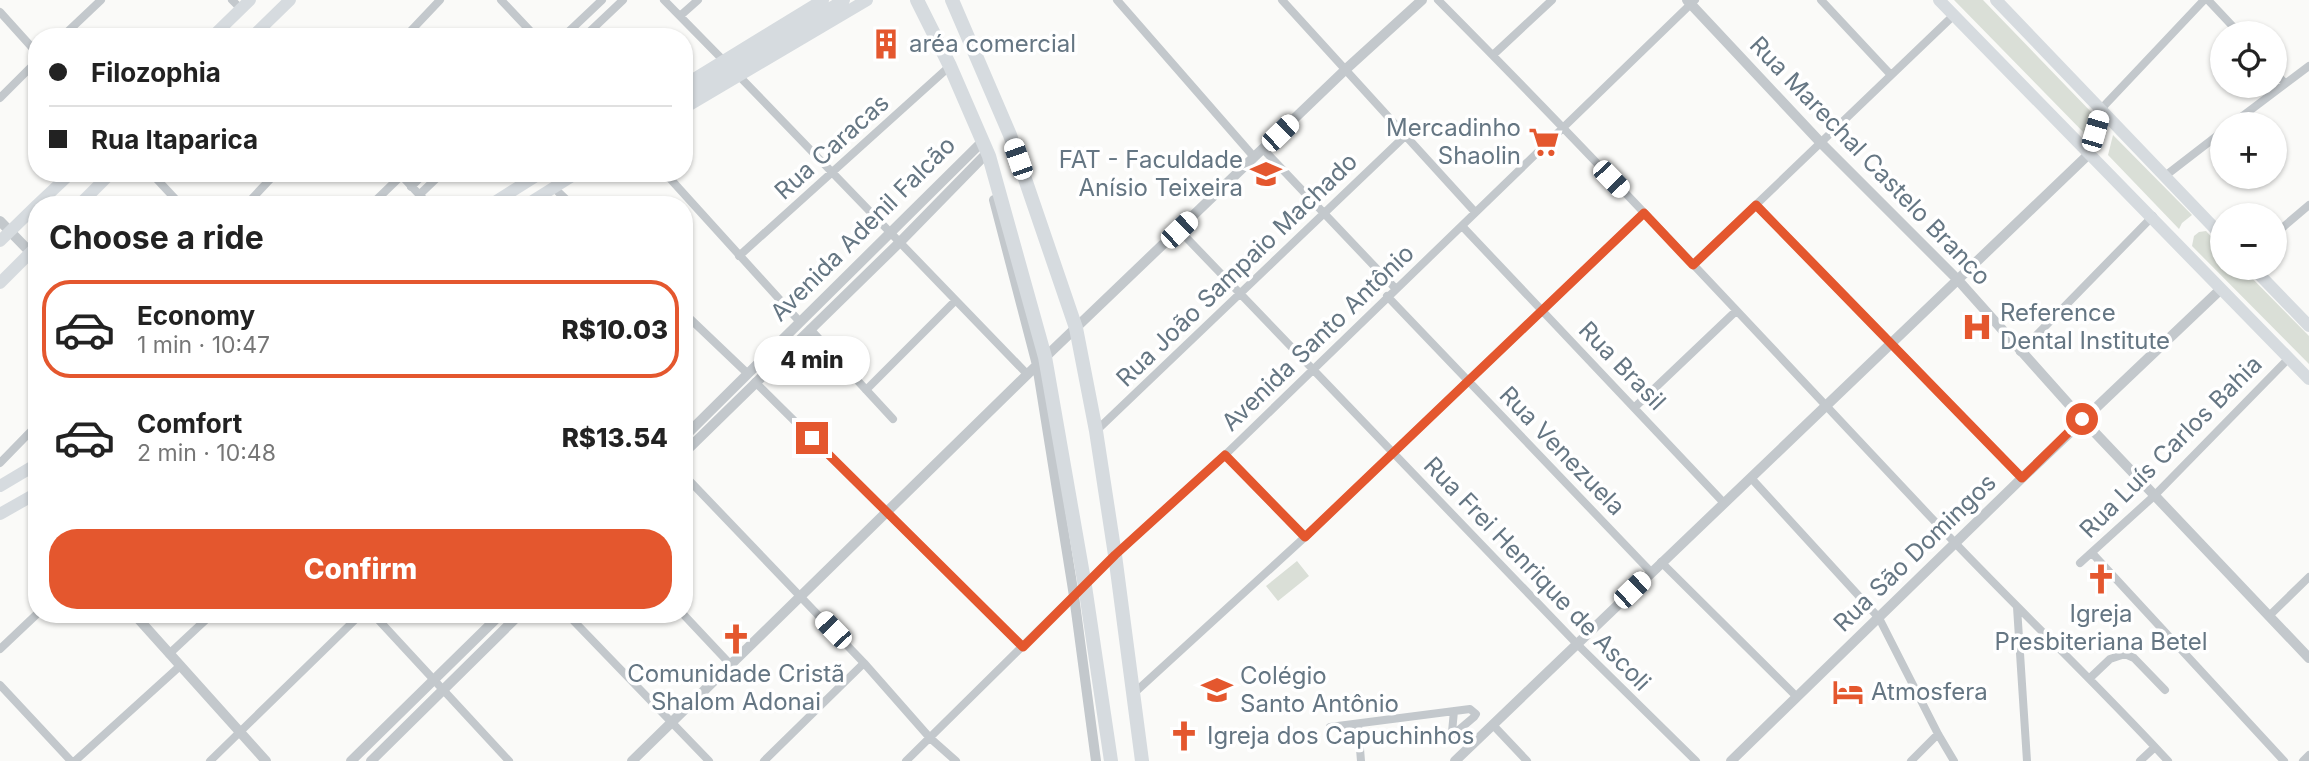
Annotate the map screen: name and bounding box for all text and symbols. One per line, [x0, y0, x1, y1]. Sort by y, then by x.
map controls [2210, 21, 2287, 280]
button: locate [2210, 21, 2287, 98]
building icon: aréa comercial [869, 27, 903, 61]
place label: aréa comercial [909, 29, 1076, 58]
street label: Rua Marechal Castelo Branco [1744, 30, 1997, 291]
text: Filozophia [91, 57, 221, 88]
street label: Rua Caracas [769, 88, 895, 205]
car [2080, 108, 2111, 154]
car [1258, 111, 1303, 155]
button: + [2210, 112, 2287, 189]
place label: Mercadinho Shaolin [1386, 113, 1521, 170]
text: Rua Itaparica [91, 124, 258, 155]
supermarket icon: Mercadinho Shaolin [1527, 125, 1561, 159]
street label: Avenida Adenil Falcão [764, 130, 961, 327]
car [1002, 136, 1035, 182]
place label: FAT - Faculdade Anísio Teixeira [1059, 145, 1243, 202]
street label: Rua João Sampaio Machado [1110, 147, 1363, 392]
school or university icon: FAT - Faculdade Anísio Teixeira [1249, 157, 1283, 191]
car [1589, 157, 1634, 201]
button: − [2210, 203, 2287, 280]
car [1157, 208, 1202, 252]
text: Choose a ride [49, 218, 264, 257]
street label: Avenida Santo Antônio [1216, 238, 1420, 437]
icon: car [53, 298, 116, 361]
place label: Reference Dental Institute [2000, 298, 2170, 355]
text: Economy [137, 300, 255, 331]
hospital icon: Reference Dental Institute [1960, 310, 1994, 344]
text: R$10.03 [562, 314, 668, 345]
street label: Rua Brasil [1573, 315, 1672, 416]
text: 1 min · 10:47 [137, 331, 270, 359]
callout: 4 min [754, 336, 870, 386]
text: 4 min [780, 346, 844, 374]
street label: Rua Luís Carlos Bahia [2074, 350, 2268, 544]
street label: Rua Venezuela [1494, 380, 1631, 521]
route start [2066, 403, 2098, 435]
icon: car [53, 406, 116, 469]
text: Comfort [137, 408, 242, 439]
text: R$13.54 [562, 422, 668, 453]
route end [796, 422, 828, 454]
text: 2 min · 10:48 [137, 439, 276, 467]
street label: Rua Frei Henrique de Ascoli [1418, 451, 1657, 697]
street label: Rua São Domingos [1827, 468, 2002, 638]
button: Confirm [49, 529, 672, 609]
church icon: Igreja Presbiteriana Betel [2084, 562, 2118, 596]
car [1610, 568, 1655, 612]
place label: Igreja Presbiteriana Betel [1995, 599, 2207, 656]
car [811, 608, 856, 652]
church icon: Comunidade Cristã Shalom Adonai [719, 622, 753, 656]
place label: Comunidade Cristã Shalom Adonai [627, 659, 845, 716]
place label: Colégio Santo Antônio [1240, 661, 1399, 718]
school or university icon: Colégio Santo Antônio [1200, 673, 1234, 707]
hotel icon: Atmosfera [1831, 675, 1865, 709]
place label: Atmosfera [1871, 677, 1988, 706]
church icon: Igreja dos Capuchinhos [1167, 719, 1201, 753]
place label: Igreja dos Capuchinhos [1207, 721, 1474, 750]

